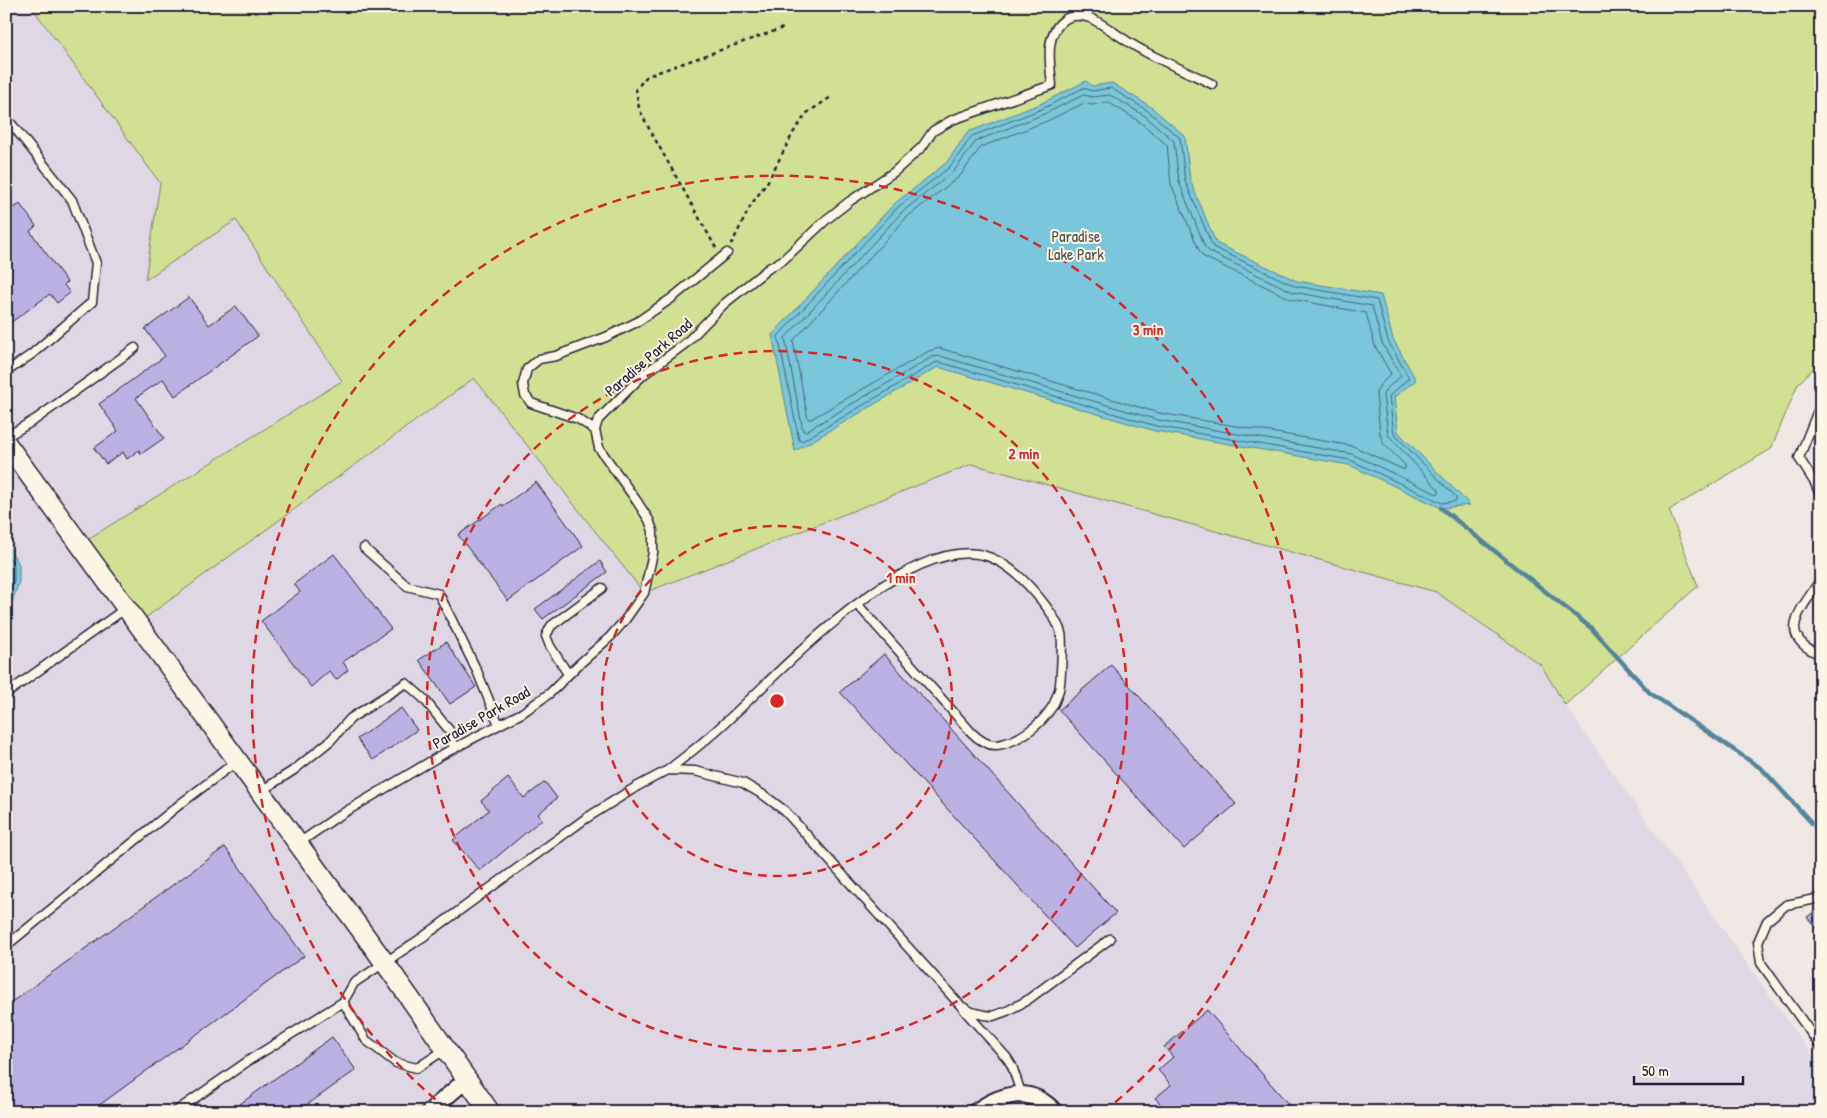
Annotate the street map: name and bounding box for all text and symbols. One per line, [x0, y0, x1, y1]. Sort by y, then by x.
park label: Paradise Lake Park [1048, 225, 1104, 265]
street label: Paradise Park Road [600, 313, 696, 401]
text: 3 min [1133, 319, 1163, 340]
text: 2 min [1009, 443, 1040, 464]
text: 1 min [886, 567, 916, 588]
street label: Paradise Park Road [428, 680, 534, 754]
centre of rings [768, 692, 786, 710]
scale bar [1634, 1053, 1743, 1085]
text: 50 m [1642, 1060, 1669, 1081]

